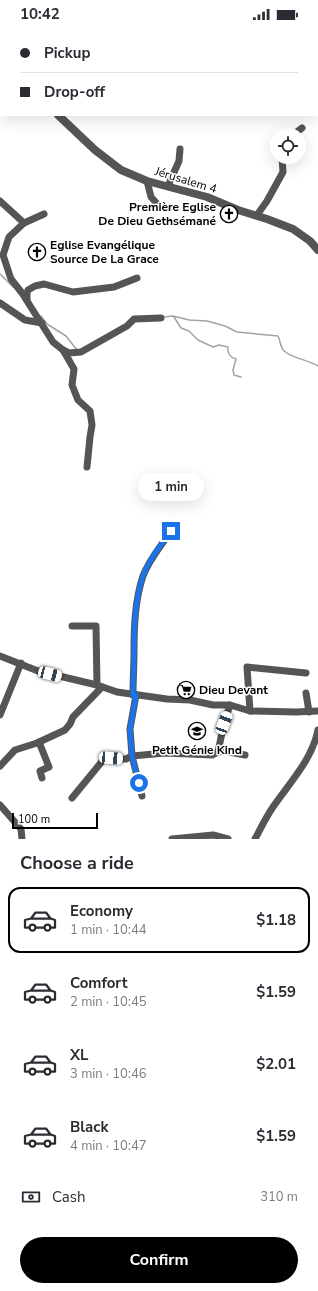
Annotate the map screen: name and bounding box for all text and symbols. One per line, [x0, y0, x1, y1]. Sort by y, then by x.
text: 10:42 [20, 4, 60, 24]
text: Pickup [44, 43, 90, 63]
text: Drop-off [44, 82, 105, 102]
map controls [270, 128, 306, 164]
button: locate [270, 128, 306, 164]
street label: Jérusalem 4 [152, 163, 219, 197]
place label: Première Eglise De Dieu Gethsémané [98, 199, 216, 229]
church icon: Première Eglise De Dieu Gethsémané [219, 204, 239, 224]
place label: Eglise Evangélique Source De La Grace [50, 237, 159, 267]
church icon: Eglise Evangélique Source De La Grace [27, 242, 47, 262]
callout: 1 min [138, 473, 204, 501]
text: 1 min [154, 478, 188, 496]
route end [162, 522, 180, 540]
car [37, 665, 63, 683]
supermarket icon: Dieu Devant [176, 680, 196, 700]
place label: Dieu Devant [199, 682, 268, 698]
car [214, 710, 234, 736]
school or university icon: Petit Génie Kind [187, 721, 207, 741]
place label: Petit Génie Kind [152, 742, 242, 758]
car [99, 751, 123, 765]
route start [130, 774, 148, 792]
scale bar [12, 811, 98, 830]
text: 100 m [18, 812, 50, 827]
text: Choose a ride [20, 851, 134, 875]
text: Economy [70, 901, 133, 921]
icon: car [22, 902, 58, 938]
text: $1.18 [256, 910, 296, 930]
text: 1 min · 10:44 [70, 921, 146, 939]
text: Comfort [70, 973, 127, 993]
icon: car [22, 974, 58, 1010]
text: $1.59 [256, 982, 296, 1002]
text: 2 min · 10:45 [70, 993, 146, 1011]
text: XL [70, 1045, 89, 1065]
icon: car [22, 1046, 58, 1082]
text: $2.01 [256, 1054, 296, 1074]
text: 3 min · 10:46 [70, 1065, 146, 1083]
text: Black [70, 1117, 108, 1137]
icon: car [22, 1118, 58, 1154]
text: $1.59 [256, 1126, 296, 1146]
text: 4 min · 10:47 [70, 1137, 146, 1155]
icon: cash [20, 1186, 42, 1208]
text: Cash [52, 1187, 86, 1207]
text: 310 m [260, 1188, 298, 1206]
button: Confirm [20, 1237, 298, 1283]

